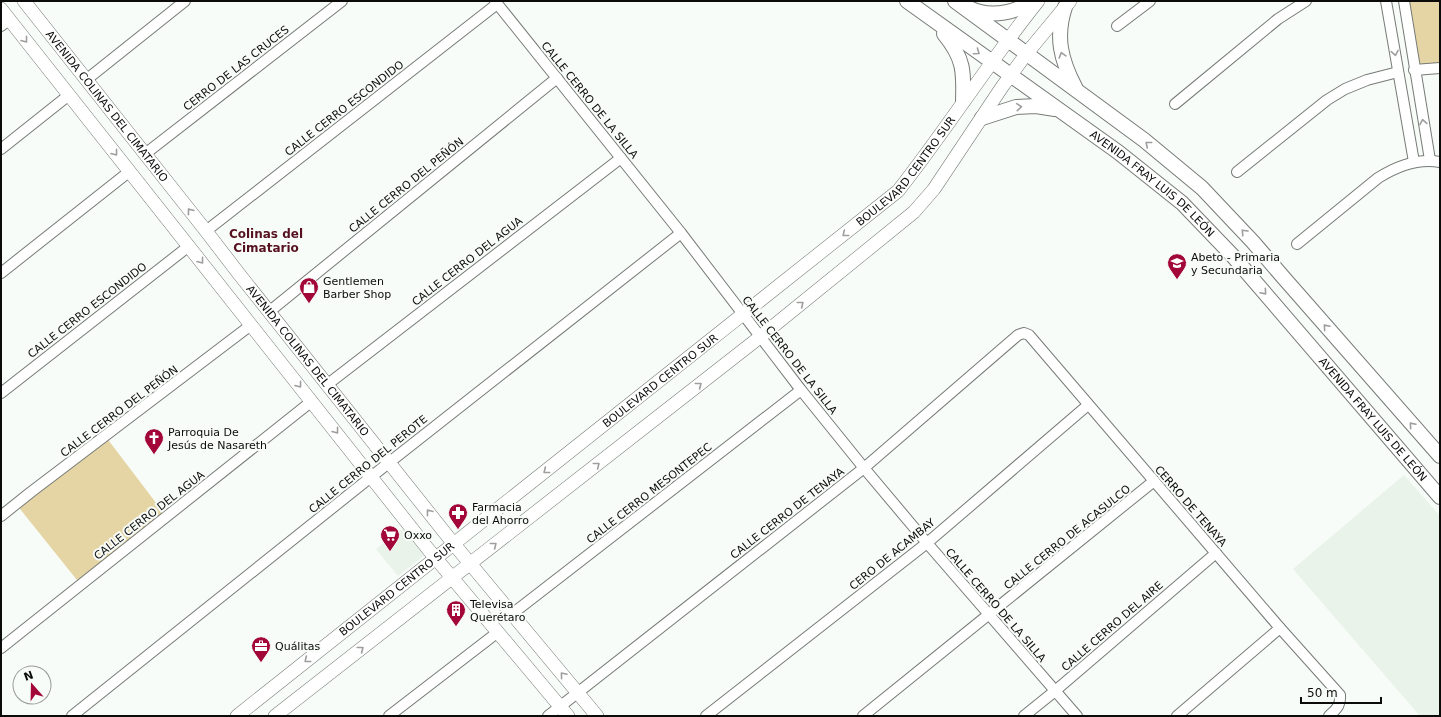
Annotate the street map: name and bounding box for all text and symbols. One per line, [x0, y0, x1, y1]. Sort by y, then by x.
street label: CERRO DE LAS CRUCES [181, 23, 292, 114]
street label: AVENIDA COLINAS DEL CIMATARIO [43, 28, 171, 185]
one-way arrow [21, 35, 28, 42]
street label: CALLE CERRO DE LA SILLA [538, 39, 641, 162]
one-way arrow [973, 47, 980, 54]
one-way arrow [1390, 50, 1399, 56]
one-way arrow [1058, 52, 1067, 59]
street label: CALLE CERRO ESCONDIDO [282, 58, 407, 159]
one-way arrow [1016, 103, 1022, 112]
street label: BOULEVARD CENTRO SUR [854, 114, 958, 229]
one-way arrow [1419, 118, 1428, 125]
street label: AVENIDA FRAY LUIS DE LEÓN [1087, 128, 1217, 240]
street label: CALLE CERRO DEL PEÑÓN [346, 135, 466, 236]
one-way arrow [1146, 141, 1153, 148]
one-way arrow [110, 148, 117, 155]
one-way arrow [188, 209, 195, 216]
street label: CALLE CERRO DEL AGUA [410, 214, 525, 309]
district label: Colinas del Cimatario [229, 227, 303, 255]
one-way arrow [843, 229, 850, 236]
one-way arrow [1241, 229, 1248, 237]
place label: Abeto - Primaria y Secundaria [1191, 251, 1280, 277]
school or university icon: Abeto - Primaria y Secundaria [1166, 252, 1188, 280]
one-way arrow [196, 257, 203, 264]
street label: CALLE CERRO ESCONDIDO [25, 260, 150, 361]
place label: Gentlemen Barber Shop [323, 275, 391, 301]
shop icon: Gentlemen Barber Shop [298, 276, 320, 304]
street label: AVENIDA COLINAS DEL CIMATARIO [243, 283, 372, 439]
one-way arrow [1260, 288, 1267, 295]
street label: CALLE CERRO DE LA SILLA [739, 294, 840, 417]
one-way arrow [796, 302, 804, 309]
one-way arrow [1324, 324, 1331, 332]
street label: BOULEVARD CENTRO SUR [600, 331, 721, 430]
street label: AVENIDA FRAY LUIS DE LEÓN [1316, 355, 1429, 484]
street label: CALLE CERRO DEL PEÑÓN [58, 363, 181, 460]
one-way arrow [294, 380, 301, 387]
one-way arrow [695, 383, 702, 390]
street label: CALLE CERRO DEL PEROTE [306, 413, 430, 516]
one-way arrow [1410, 422, 1417, 430]
place label: Parroquia De Jesús de Nasareth [167, 426, 267, 452]
church icon: Parroquia De Jesús de Nasareth [143, 427, 165, 455]
one-way arrow [331, 427, 338, 434]
street label: CALLE CERRO MESONTEPEC [584, 440, 715, 546]
one-way arrow [592, 462, 599, 469]
street label: CERRO DE TENAYA [1152, 463, 1230, 550]
street label: CALLE CERRO DE TENAYA [728, 465, 847, 562]
one-way arrow [543, 466, 550, 473]
street label: CALLE CERRO DEL AGUA [92, 468, 207, 563]
street label: CALLE CERRO DE ACASULCO [1001, 482, 1133, 592]
place label: Farmacia del Ahorro [472, 501, 529, 527]
pharmacy icon: Farmacia del Ahorro [447, 502, 469, 530]
one-way arrow [427, 510, 434, 517]
street label: CERO DE ACAMBAY [847, 516, 938, 593]
supermarket icon: Oxxo [379, 524, 401, 552]
place label: Oxxo [404, 529, 432, 542]
street label: BOULEVARD CENTRO SUR [337, 540, 457, 639]
one-way arrow [490, 542, 497, 549]
street label: CALLE CERRO DE LA SILLA [943, 546, 1049, 665]
street label: CALLE CERRO DEL AIRE [1059, 579, 1166, 674]
place label: Televisa Querétaro [469, 598, 526, 624]
building icon: Televisa Querétaro [445, 599, 467, 627]
office icon: Quálitas [250, 635, 272, 663]
place label: Quálitas [275, 640, 321, 653]
one-way arrow [357, 646, 364, 653]
one-way arrow [304, 656, 311, 663]
north arrow [12, 665, 52, 705]
text: N [22, 668, 35, 684]
one-way arrow [560, 673, 567, 680]
scale bar [1301, 679, 1381, 705]
text: 50 m [1307, 686, 1338, 700]

